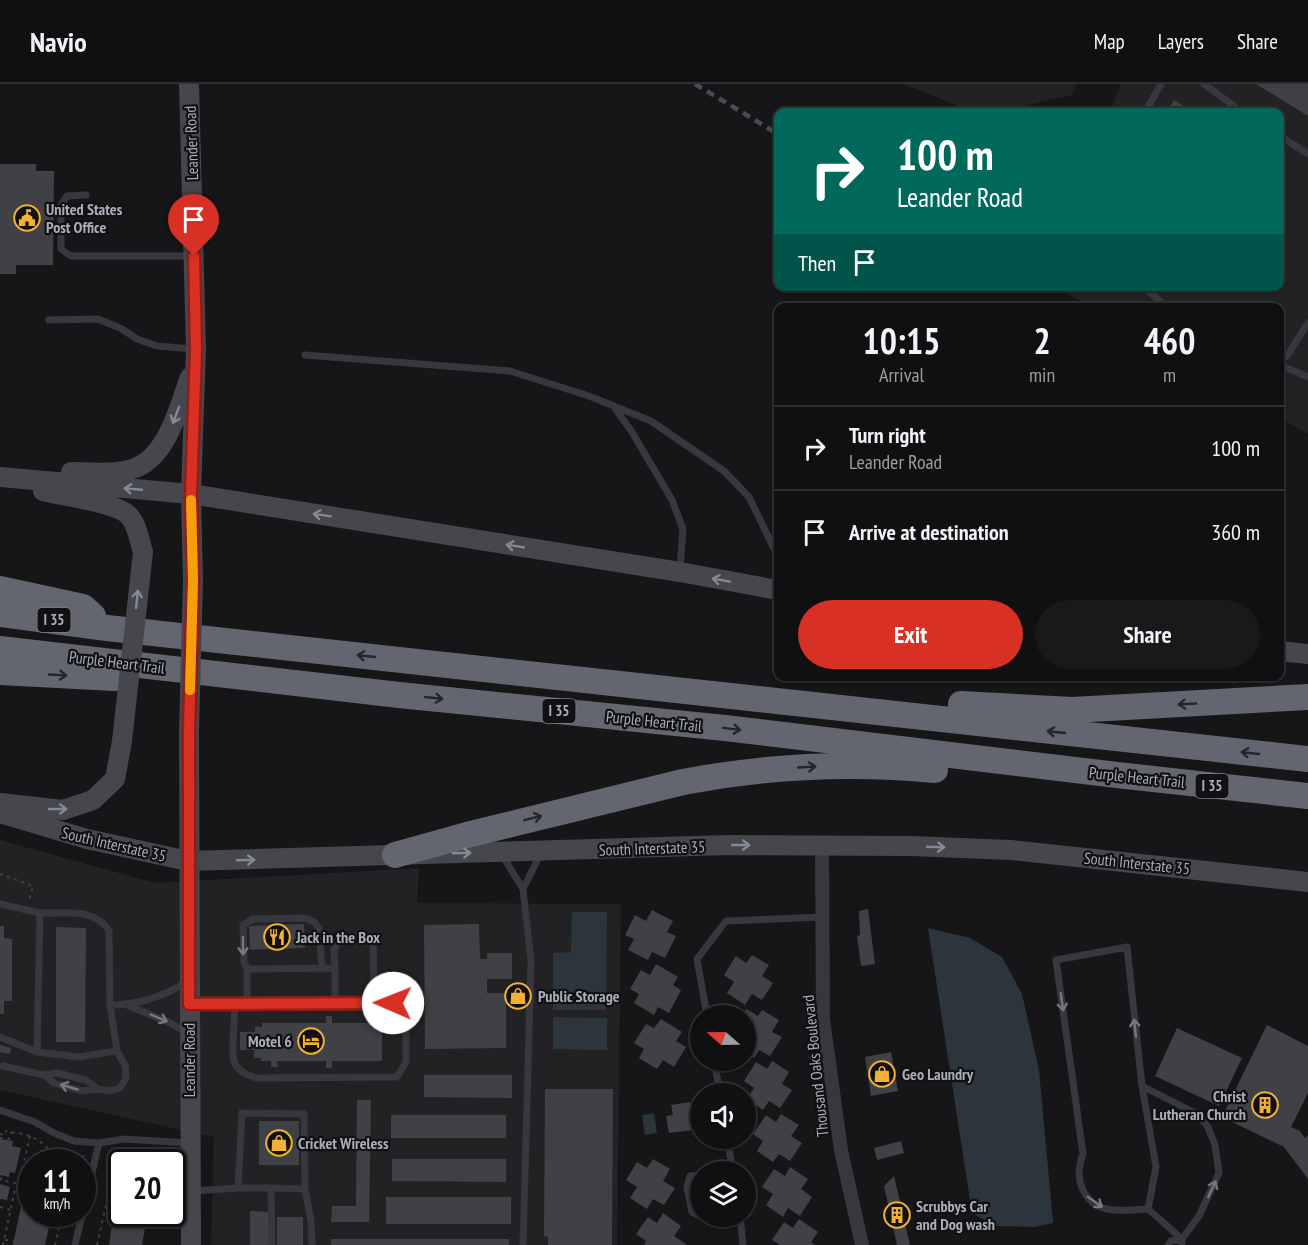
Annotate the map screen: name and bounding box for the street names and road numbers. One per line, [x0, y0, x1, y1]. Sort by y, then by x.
street label: Leander Road [180, 105, 202, 181]
road number: I 35 [38, 608, 70, 632]
street label: Purple Heart Trail [68, 646, 166, 678]
road number: I 35 [542, 699, 576, 723]
street label: Purple Heart Trail [605, 706, 703, 736]
street label: Purple Heart Trail [1088, 762, 1186, 792]
road number: I 35 [1196, 774, 1228, 798]
street label: South Interstate 35 [60, 822, 168, 866]
street label: South Interstate 35 [598, 836, 706, 860]
street label: South Interstate 35 [1083, 847, 1191, 879]
street label: Thousand Oaks Boulevard [798, 994, 832, 1138]
street label: Leander Road [179, 1023, 199, 1097]

